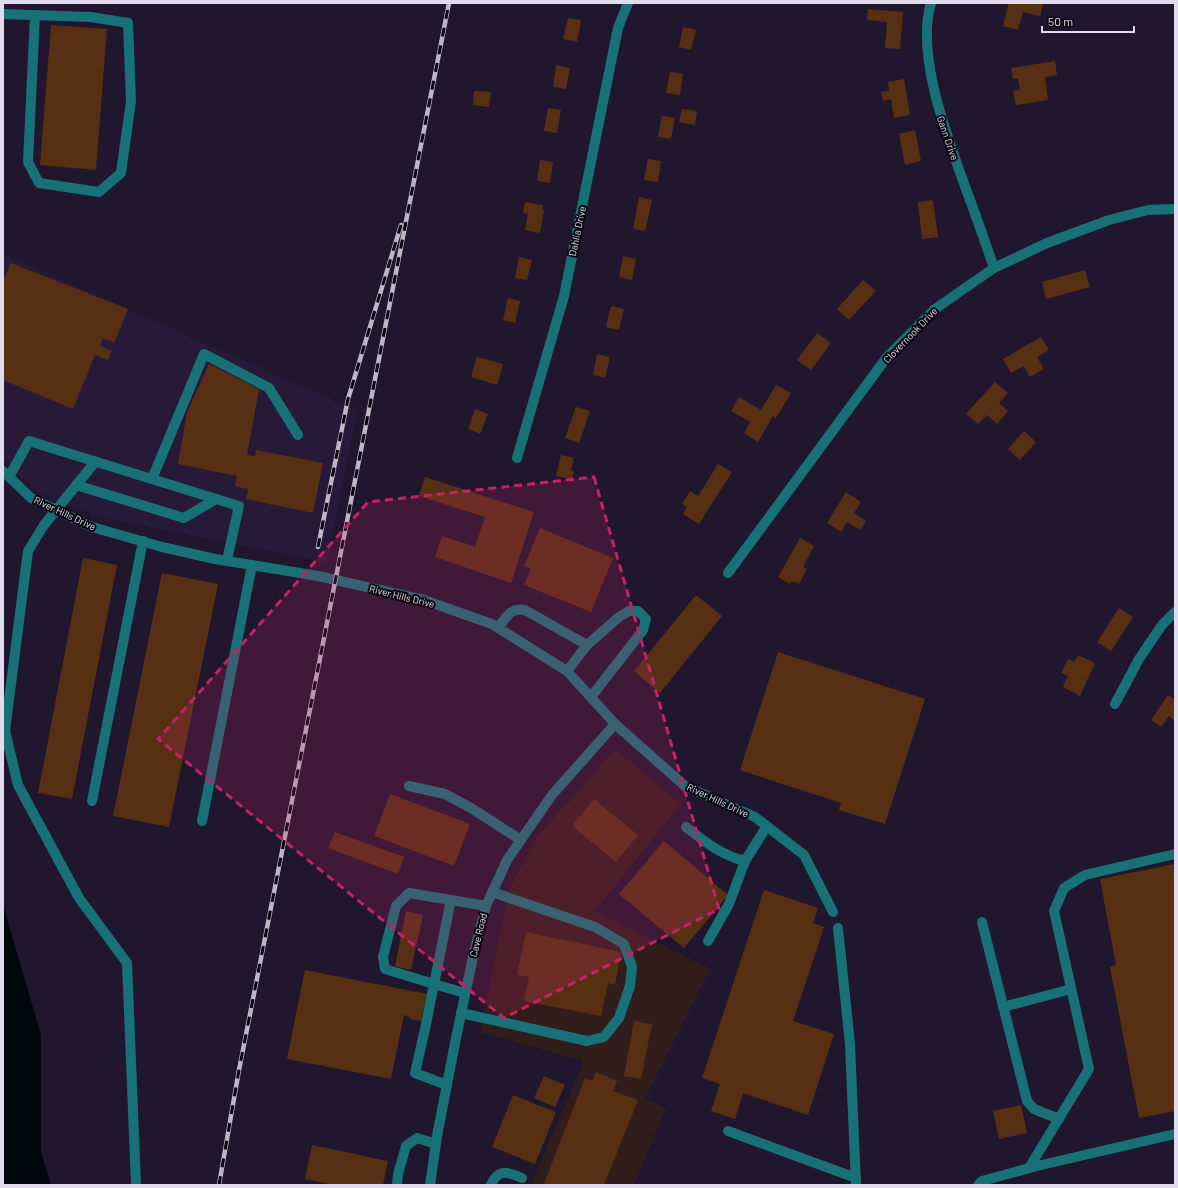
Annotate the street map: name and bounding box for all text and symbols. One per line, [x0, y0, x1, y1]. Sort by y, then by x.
scale bar [1042, 8, 1134, 34]
text: 50 m [1048, 14, 1073, 28]
street label: Gann Drive [935, 114, 961, 162]
street label: Dahlia Drive [566, 205, 588, 257]
street label: Clovernook Drive [880, 305, 940, 365]
street label: River Hills Drive [32, 493, 98, 533]
street label: River Hills Drive [368, 582, 436, 610]
street label: River Hills Drive [685, 780, 751, 820]
street label: Cave Road [467, 912, 489, 958]

